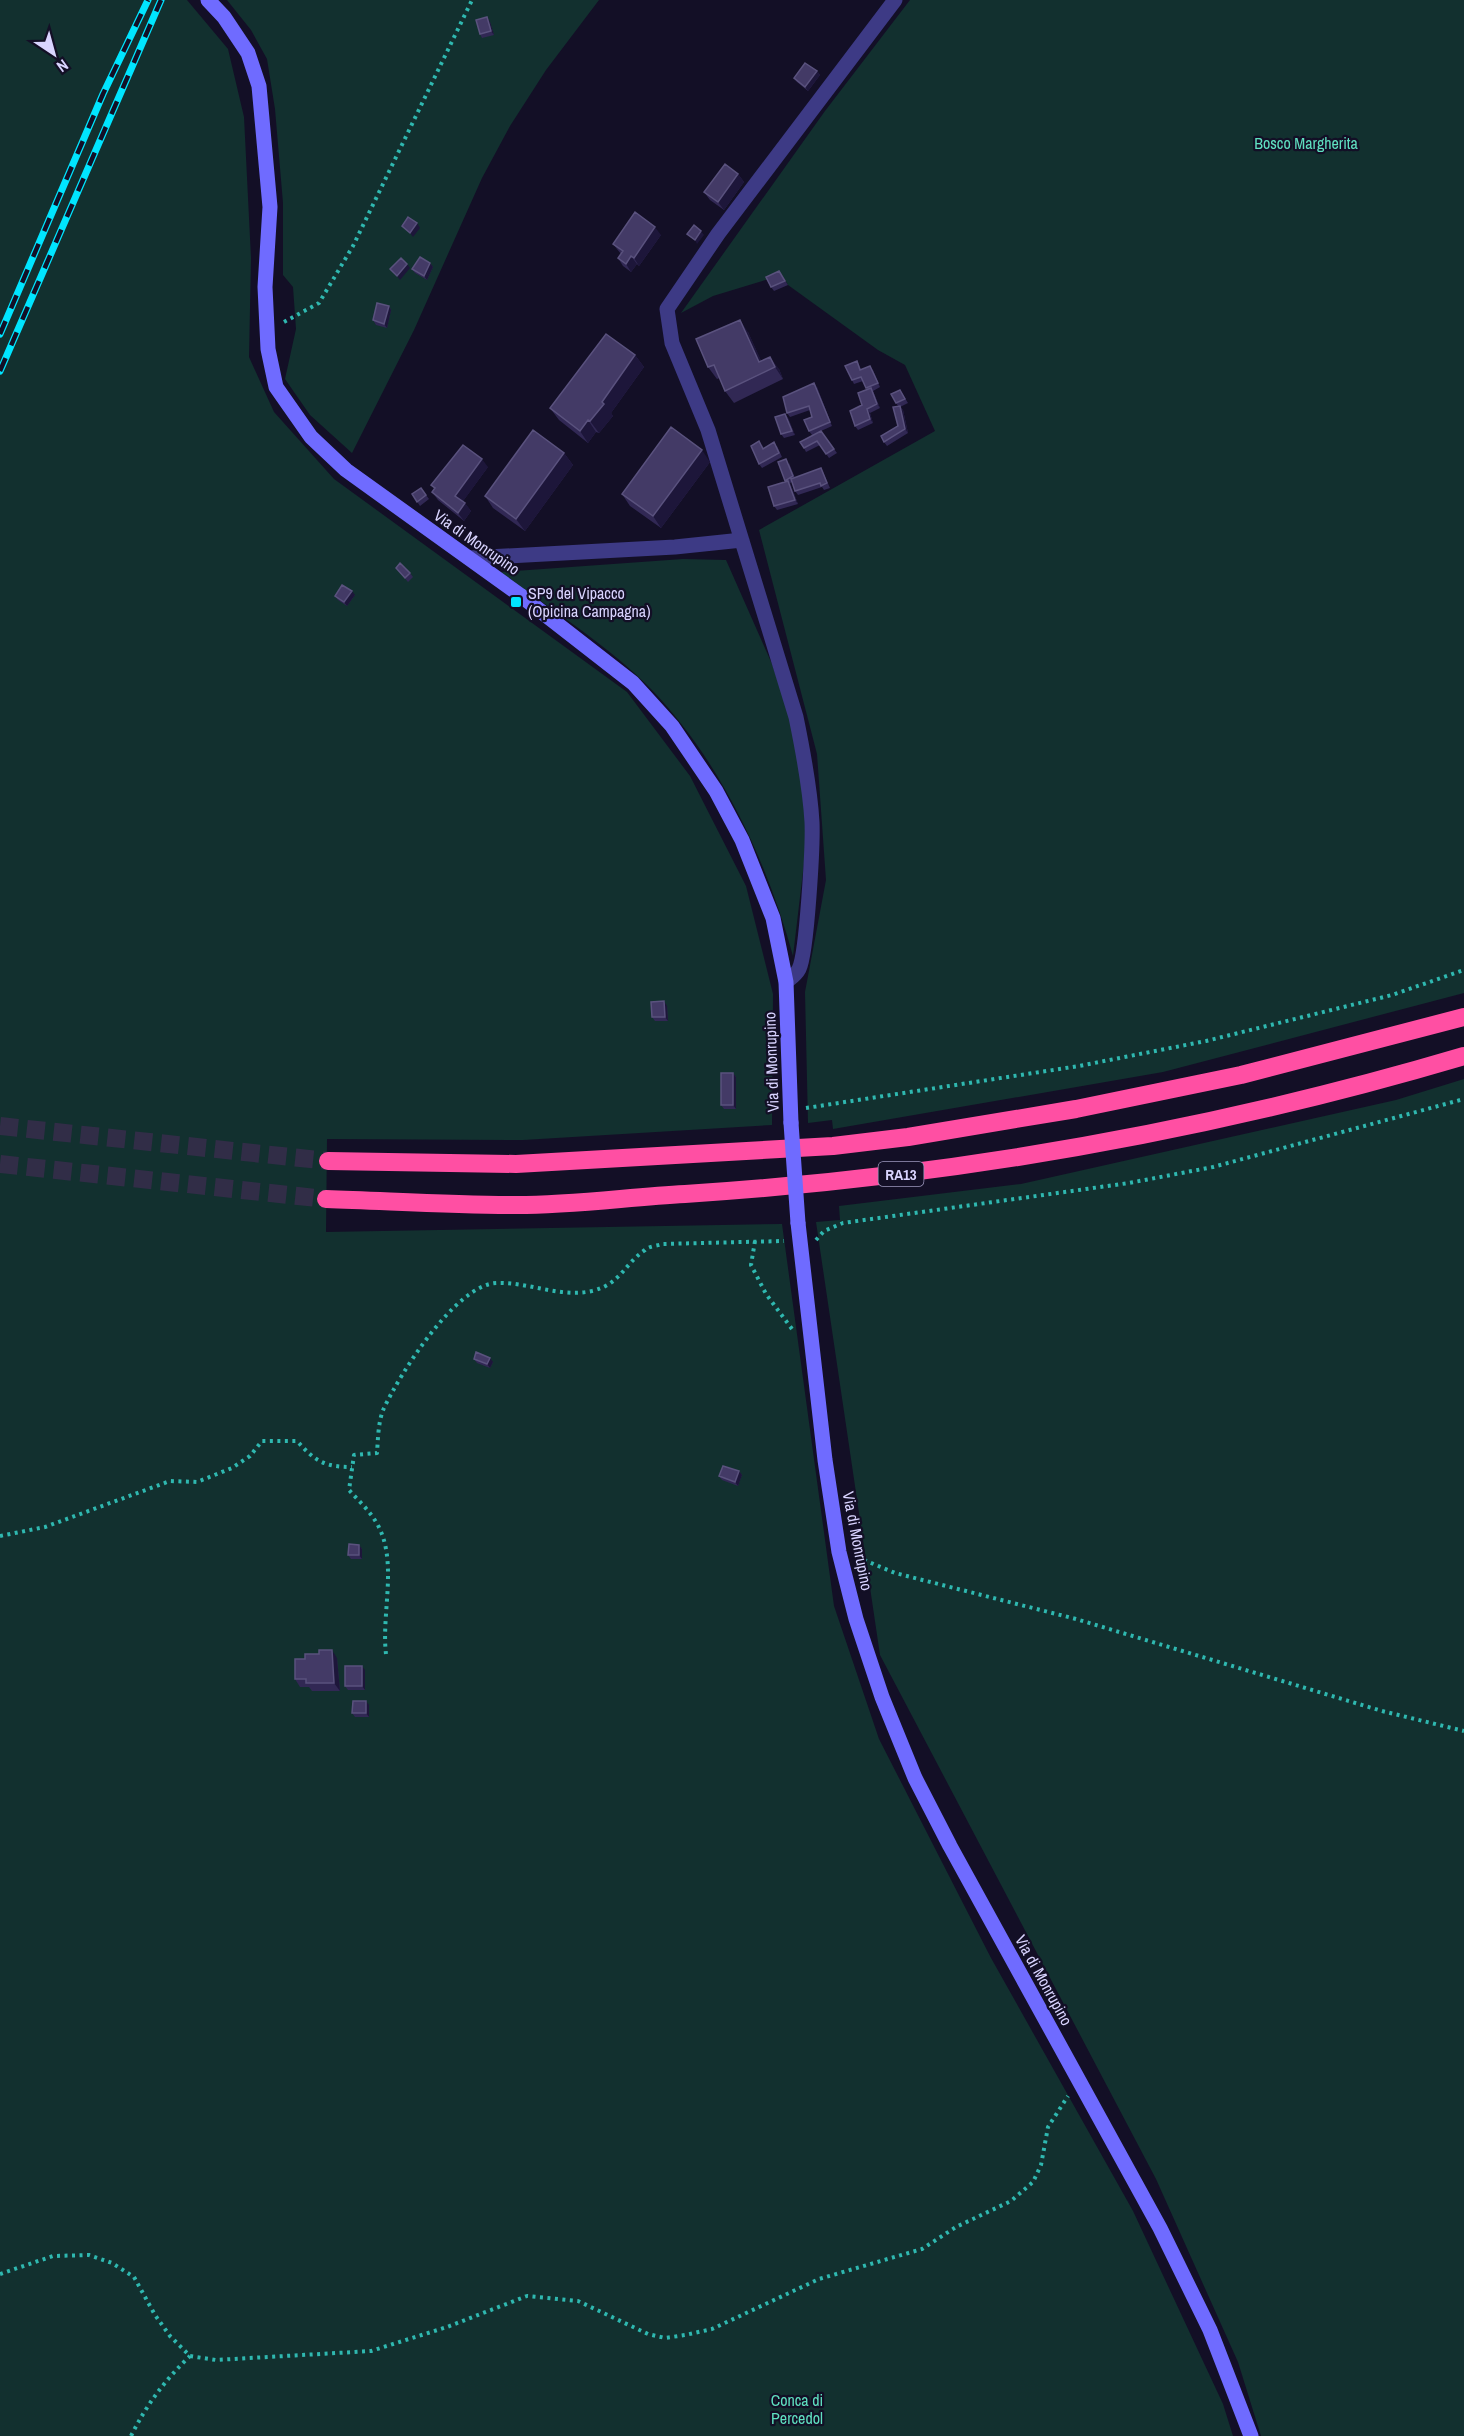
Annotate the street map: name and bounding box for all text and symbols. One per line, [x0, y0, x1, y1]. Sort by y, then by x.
north arrow [24, 24, 84, 84]
text: N [53, 54, 73, 78]
park label: Bosco Margherita [1254, 132, 1358, 154]
street label: Via di Monrupino [430, 504, 524, 580]
place label: SP9 del Vipacco (Opicina Campagna) [528, 582, 651, 622]
marker: SP9 del Vipacco (Opicina Campagna) [509, 595, 523, 609]
street label: Via di Monrupino [758, 1011, 784, 1113]
road number: RA13 [878, 1162, 924, 1186]
street label: Via di Monrupino [838, 1490, 878, 1592]
street label: Via di Monrupino [1010, 1931, 1078, 2029]
park label: Conca di Percedol [771, 2389, 823, 2429]

